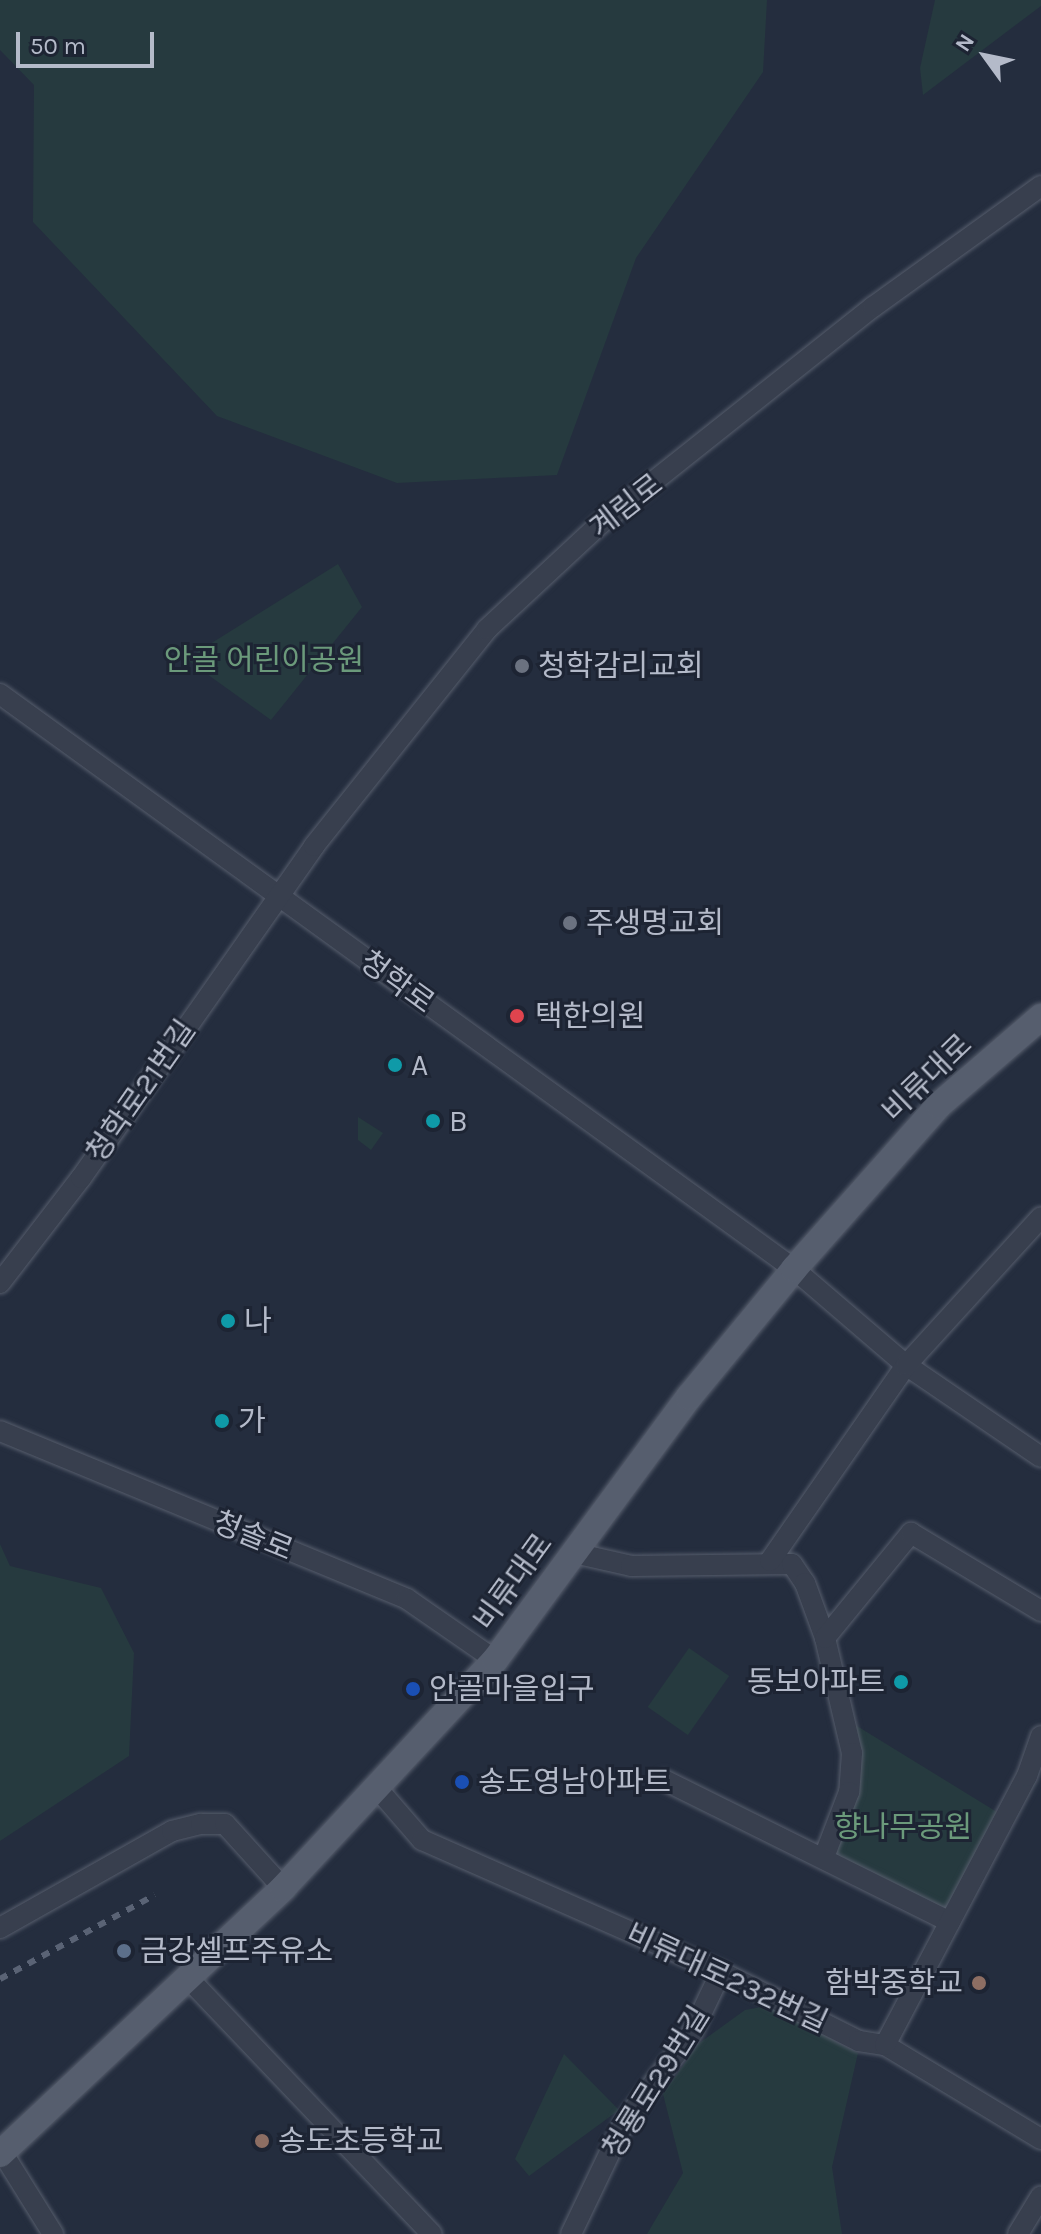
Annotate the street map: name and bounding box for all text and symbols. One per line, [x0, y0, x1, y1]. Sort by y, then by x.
scale bar [20, 16, 158, 66]
north arrow [945, 16, 1025, 96]
text: N [950, 29, 980, 57]
text: 50 m [30, 32, 86, 60]
street label: 계림로 [582, 466, 670, 546]
park label: 안골 어린이공원 [164, 642, 364, 678]
place label: 청학감리교회 [538, 648, 704, 684]
marker: 청학감리교회 [513, 657, 531, 675]
place label: 주생명교회 [586, 905, 724, 941]
marker: 주생명교회 [561, 914, 579, 932]
street label: 청학로 [353, 943, 441, 1021]
place label: 택한의원 [535, 998, 645, 1034]
marker: 택한의원 [506, 1005, 528, 1027]
street label: 청학로21번길 [79, 1013, 203, 1169]
street label: 비류대로 [875, 1027, 979, 1129]
place label: A [411, 1047, 428, 1083]
marker: A [386, 1056, 404, 1074]
place label: B [449, 1103, 468, 1139]
marker: B [424, 1112, 442, 1130]
place label: 나 [244, 1303, 272, 1339]
marker: 나 [219, 1312, 237, 1330]
place label: 가 [238, 1403, 266, 1439]
marker: 가 [213, 1412, 231, 1430]
street label: 청솔로 [208, 1504, 298, 1568]
street label: 비류대로 [466, 1527, 560, 1637]
place label: 동보아파트 [747, 1664, 885, 1700]
place label: 안골마을입구 [429, 1671, 595, 1707]
marker: 동보아파트 [892, 1673, 910, 1691]
marker: 안골마을입구 [404, 1680, 422, 1698]
place label: 송도영남아파트 [478, 1764, 671, 1800]
marker: 송도영남아파트 [453, 1773, 471, 1791]
park label: 향나무공원 [834, 1809, 972, 1845]
street label: 비류대로232번길 [621, 1916, 833, 2040]
place label: 금강셀프주유소 [140, 1933, 333, 1969]
marker: 금강셀프주유소 [115, 1942, 133, 1960]
place label: 함박중학교 [825, 1965, 963, 2001]
marker: 함박중학교 [970, 1974, 988, 1992]
street label: 청룡로29번길 [595, 1999, 717, 2165]
place label: 송도초등학교 [278, 2123, 444, 2159]
marker: 송도초등학교 [253, 2132, 271, 2150]

